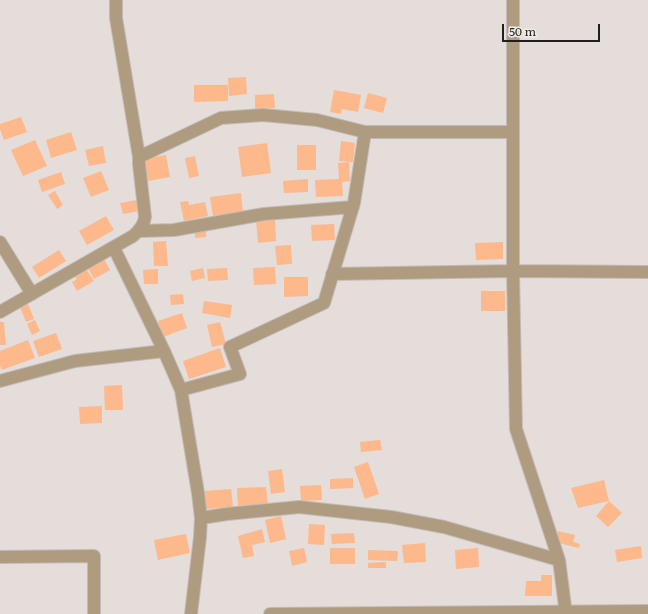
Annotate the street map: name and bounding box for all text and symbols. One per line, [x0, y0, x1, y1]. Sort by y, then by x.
scale bar [504, 16, 602, 42]
text: 50 m [509, 22, 536, 40]

